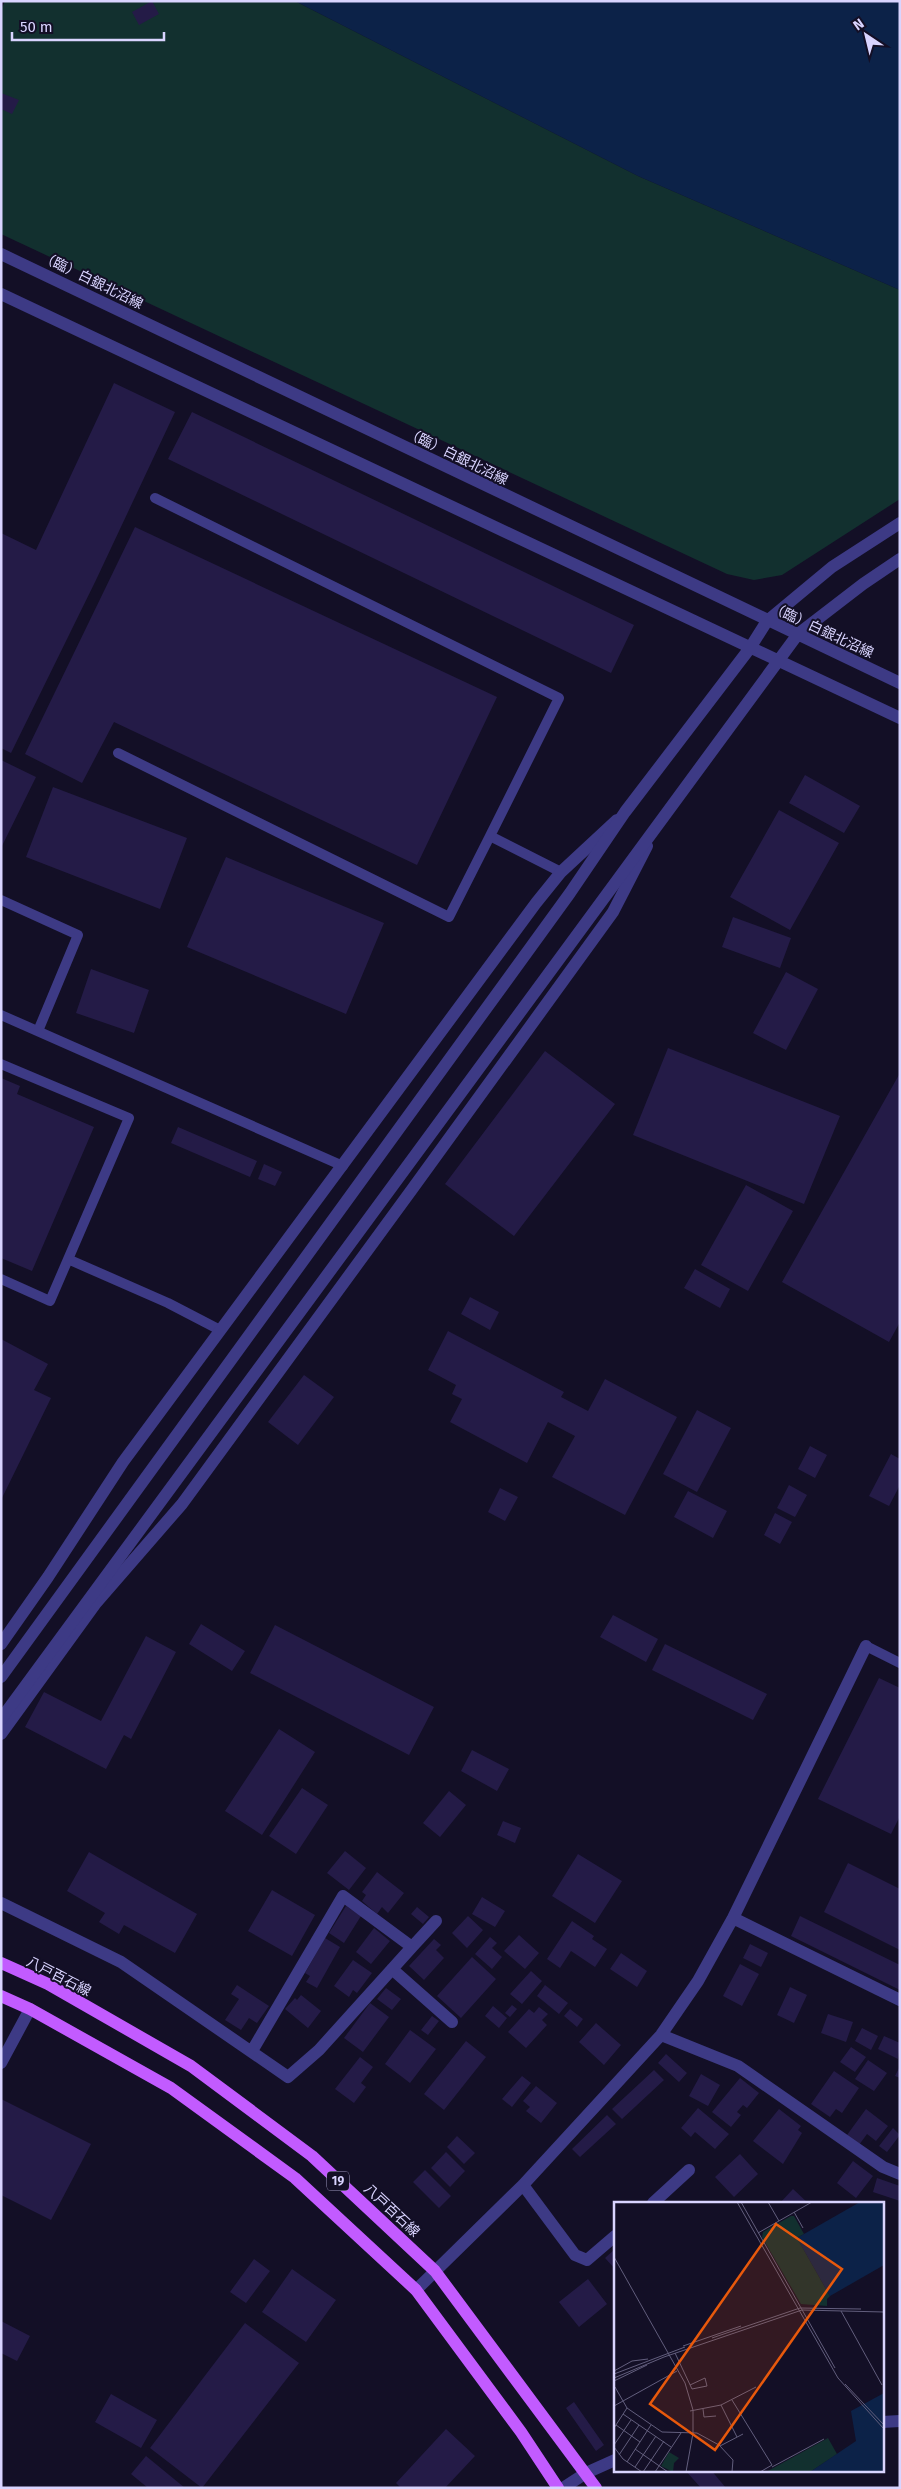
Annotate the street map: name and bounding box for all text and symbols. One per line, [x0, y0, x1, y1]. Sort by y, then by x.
scale bar [12, 10, 165, 42]
north arrow [841, 10, 891, 60]
text: N [850, 15, 868, 34]
text: 50 m [20, 18, 53, 36]
street label: （臨）白銀北沼線 [38, 248, 146, 313]
street label: （臨）白銀北沼線 [403, 424, 511, 489]
street label: （臨）白銀北沼線 [767, 599, 876, 662]
street label: 八戸百石線 [24, 1953, 94, 2000]
road number: 19 [327, 2172, 349, 2190]
street label: 八戸百石線 [360, 2180, 423, 2240]
inset map [614, 2202, 884, 2472]

